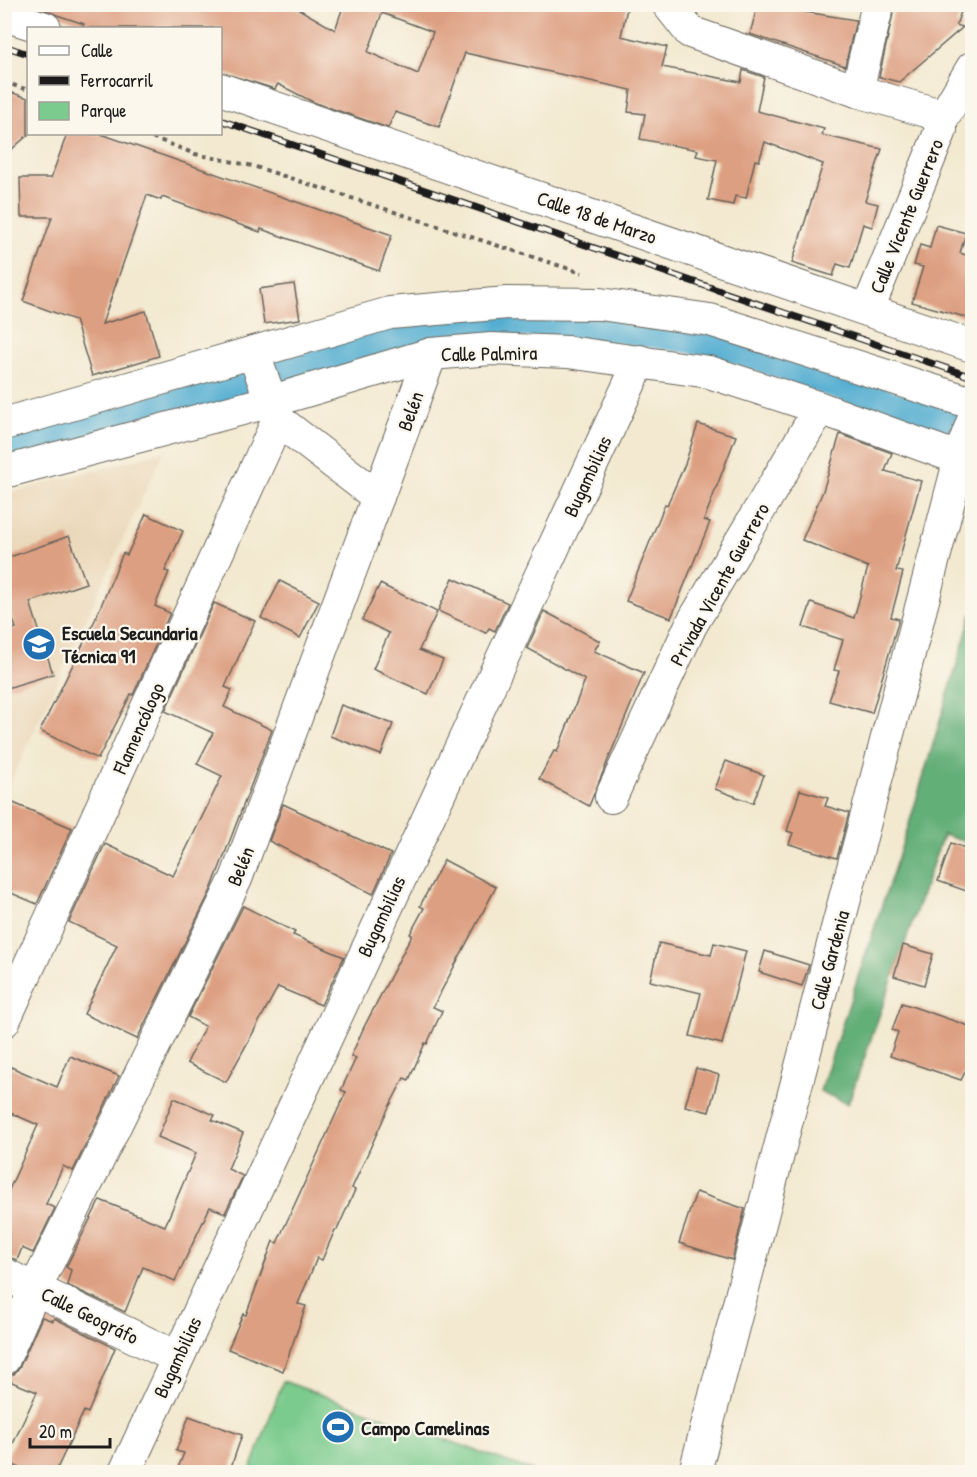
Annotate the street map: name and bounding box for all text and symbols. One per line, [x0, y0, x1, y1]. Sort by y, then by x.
legend [27, 27, 222, 135]
text: Calle [81, 38, 113, 63]
text: Ferrocarril [80, 68, 153, 93]
text: Parque [81, 98, 126, 123]
street label: Calle Vicente Guerrero [863, 135, 949, 297]
street label: Calle 18 de Marzo [534, 184, 660, 250]
street label: Calle Palmira [441, 339, 538, 367]
street label: Belén [390, 387, 430, 435]
street label: Bugambilias [556, 431, 618, 521]
street label: Privada Vicente Guerrero [663, 498, 775, 670]
place label: Escuela Secundaria Técnica 91 [61, 619, 198, 669]
school or university icon: Escuela Secundaria Técnica 91 [21, 626, 57, 662]
street label: Flamencólogo [105, 678, 170, 779]
street label: Belén [220, 842, 260, 890]
street label: Bugambilias [350, 871, 412, 961]
street label: Calle Gardenia [803, 907, 855, 1013]
street label: Calle Geográfo [37, 1280, 143, 1350]
street label: Bugambilias [146, 1312, 208, 1402]
sports icon: Campo Camelinas [320, 1409, 356, 1445]
scale bar [30, 1411, 110, 1449]
place label: Campo Camelinas [361, 1414, 490, 1442]
text: 20 m [39, 1419, 72, 1444]

